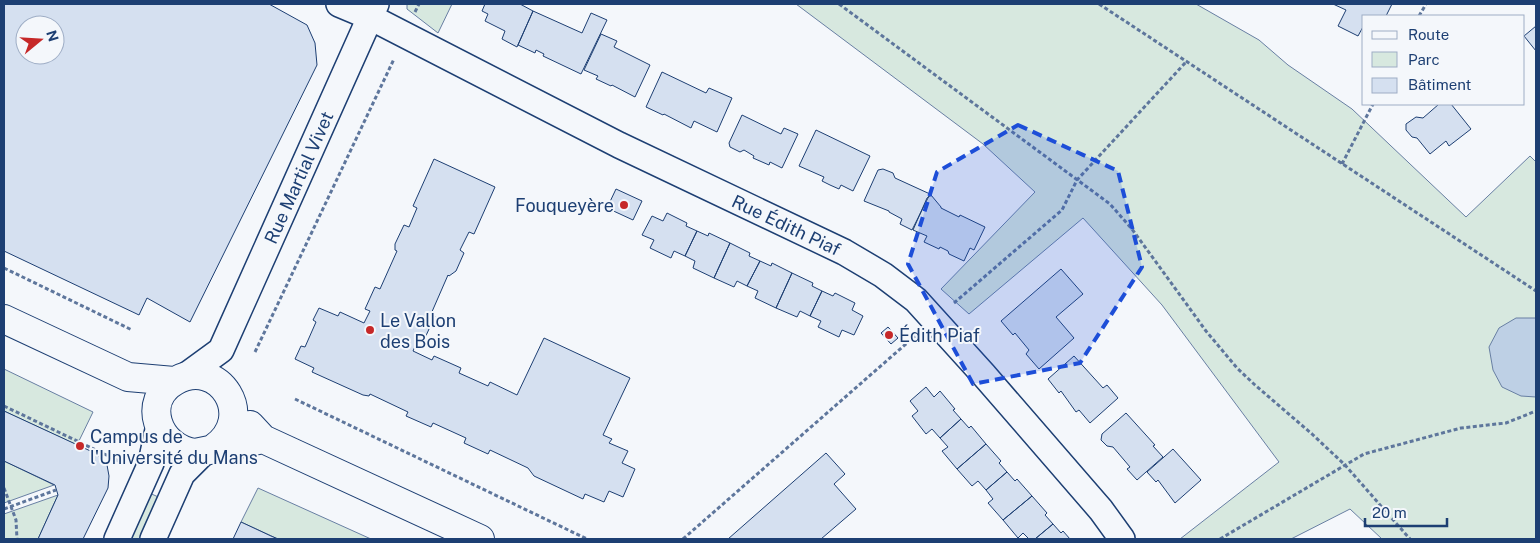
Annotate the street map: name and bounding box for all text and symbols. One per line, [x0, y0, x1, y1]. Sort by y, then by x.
north arrow [15, 15, 65, 65]
legend [1362, 15, 1525, 105]
text: Route [1408, 26, 1449, 43]
text: N [43, 28, 62, 44]
text: Parc [1408, 51, 1440, 68]
text: Bâtiment [1408, 76, 1471, 93]
street label: Rue Martial Vivet [260, 108, 337, 247]
street label: Rue Édith Piaf [729, 190, 844, 259]
place label: Fouqueyère [515, 195, 614, 216]
marker: Fouqueyère [618, 199, 630, 211]
place label: Le Vallon des Bois [380, 310, 456, 352]
marker: Le Vallon des Bois [364, 324, 376, 336]
place label: Édith Piaf [899, 324, 980, 346]
marker: Édith Piaf [883, 329, 895, 341]
place label: Campus de l'Université du Mans [90, 426, 258, 468]
marker: Campus de l'Université du Mans [74, 440, 86, 452]
scale bar [1365, 496, 1448, 528]
text: 20 m [1372, 504, 1407, 521]

